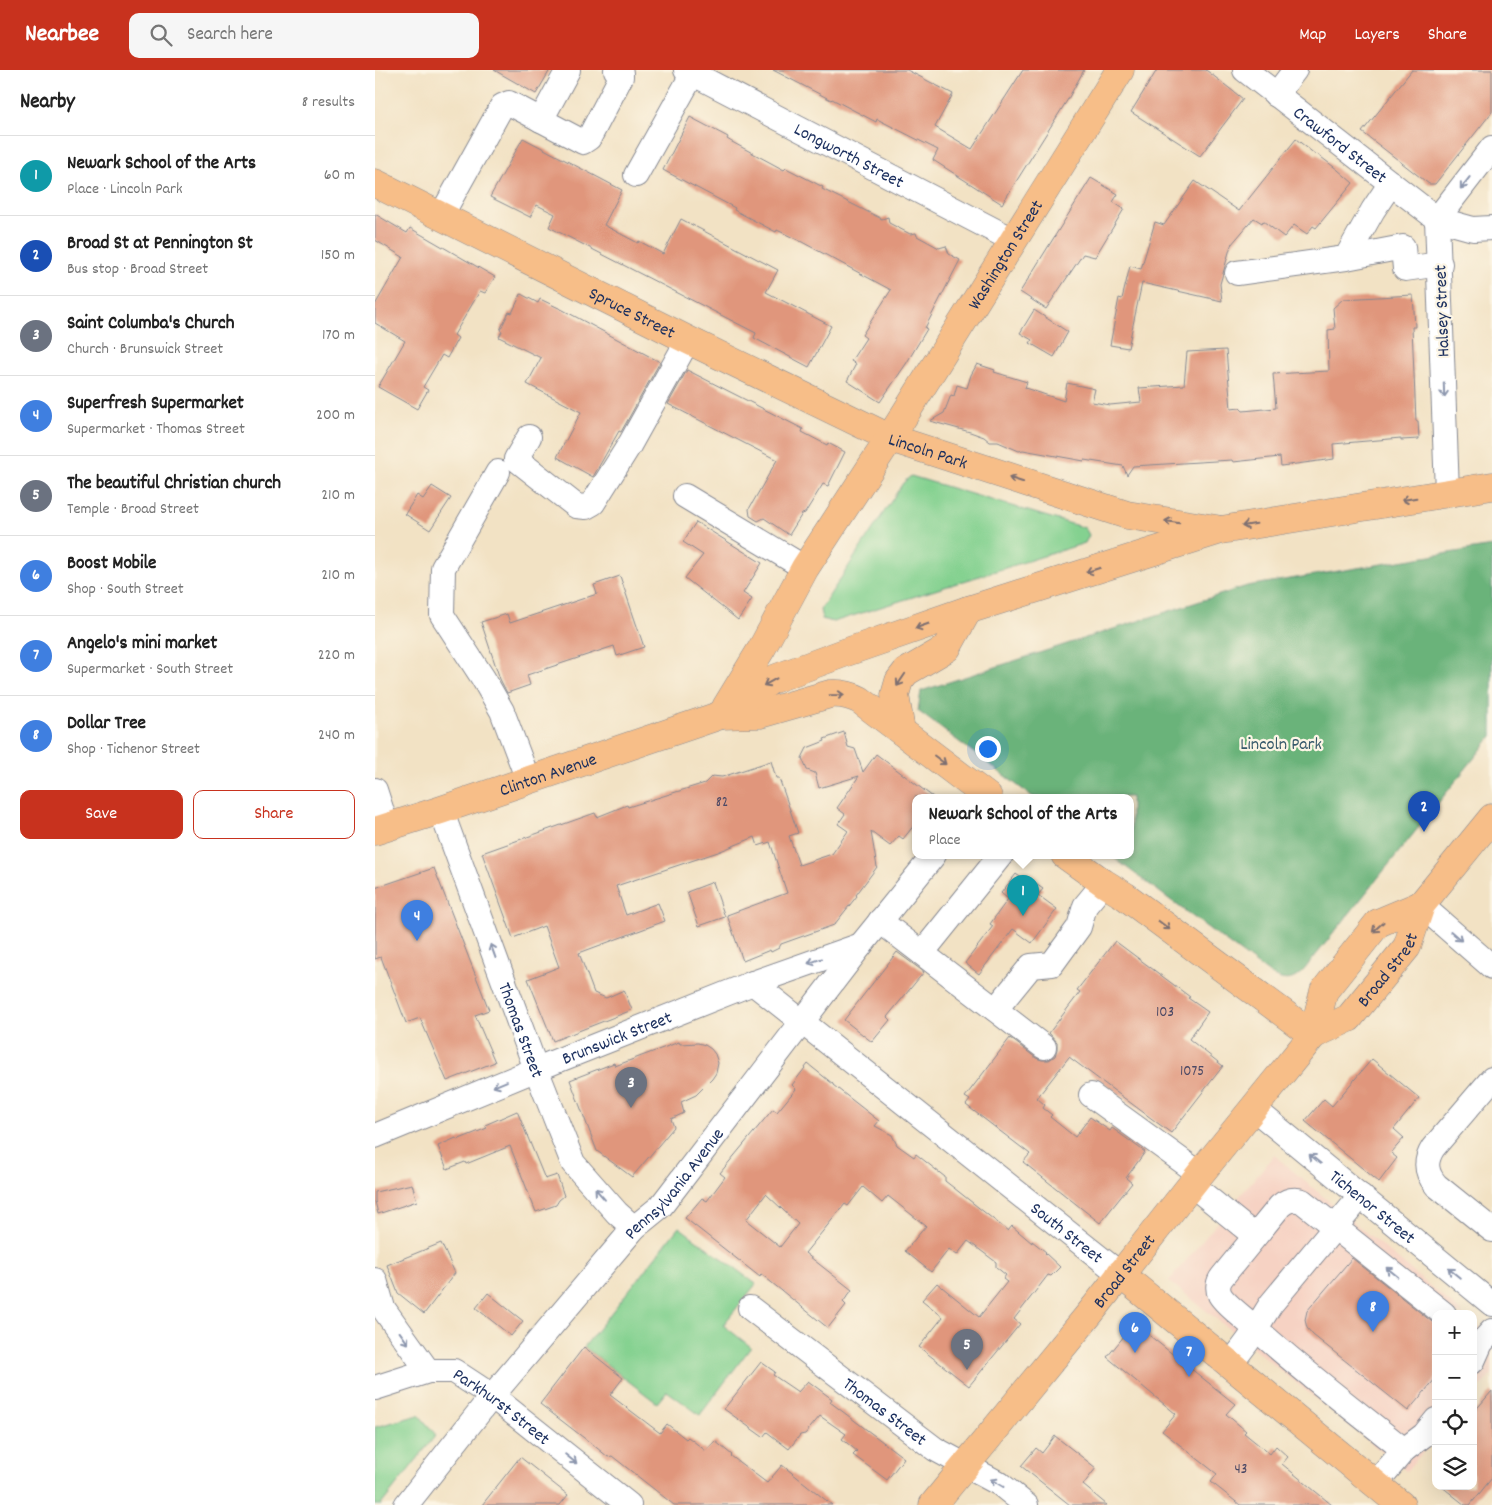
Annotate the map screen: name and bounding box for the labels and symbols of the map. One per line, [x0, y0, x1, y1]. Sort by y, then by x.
street label: Crawford Street [1287, 102, 1392, 191]
street label: Longworth Street [789, 118, 908, 196]
one-way arrow [1459, 177, 1470, 190]
street label: Washington Street [963, 196, 1051, 315]
street label: Halsey Street [1429, 264, 1458, 358]
street label: Spruce Street [584, 282, 679, 347]
one-way arrow [1439, 381, 1449, 397]
street label: Lincoln Park [885, 428, 970, 477]
one-way arrow [1008, 474, 1024, 484]
one-way arrow [1402, 494, 1418, 504]
one-way arrow [1165, 517, 1181, 527]
one-way arrow [1241, 521, 1257, 531]
one-way arrow [1085, 566, 1101, 576]
one-way arrow [915, 622, 930, 631]
one-way arrow [895, 673, 905, 687]
one-way arrow [763, 678, 778, 687]
one-way arrow [828, 690, 845, 700]
park label: Lincoln Park [1240, 733, 1322, 758]
your location [975, 736, 1001, 762]
street label: Clinton Avenue [497, 748, 601, 804]
one-way arrow [933, 755, 946, 766]
pin: 2 [1408, 791, 1440, 832]
house number: 82 [716, 792, 728, 814]
pin: 1 [1007, 875, 1039, 916]
pin: 4 [401, 900, 433, 941]
one-way arrow [1157, 919, 1170, 930]
one-way arrow [1371, 921, 1384, 932]
street label: Broad Street [1353, 930, 1426, 1013]
one-way arrow [1450, 931, 1463, 942]
one-way arrow [488, 944, 497, 959]
one-way arrow [807, 957, 823, 966]
street label: Thomas Street [490, 979, 548, 1082]
house number: 103 [1156, 1002, 1174, 1024]
street label: Brunswick Street [559, 1006, 676, 1073]
house number: 1075 [1180, 1061, 1204, 1083]
pin: 3 [615, 1067, 647, 1108]
one-way arrow [493, 1080, 508, 1090]
street label: Pennsylvania Avenue [620, 1124, 731, 1246]
one-way arrow [1309, 1153, 1322, 1164]
street label: Tichenor Street [1323, 1165, 1420, 1251]
one-way arrow [594, 1187, 606, 1200]
street label: South Street [1024, 1197, 1108, 1271]
street label: Broad Street [1088, 1230, 1163, 1315]
one-way arrow [1386, 1267, 1399, 1278]
one-way arrow [1448, 1267, 1461, 1278]
pin: 8 [1357, 1291, 1389, 1332]
pin: 6 [1119, 1312, 1151, 1353]
pin: 5 [951, 1329, 983, 1370]
one-way arrow [399, 1331, 410, 1344]
pin: 7 [1173, 1336, 1205, 1377]
street label: Parkhurst Street [447, 1363, 555, 1453]
street label: Thomas Street [836, 1373, 931, 1453]
one-way arrow [564, 1454, 577, 1465]
house number: 43 [1235, 1459, 1247, 1481]
one-way arrow [991, 1477, 1005, 1487]

